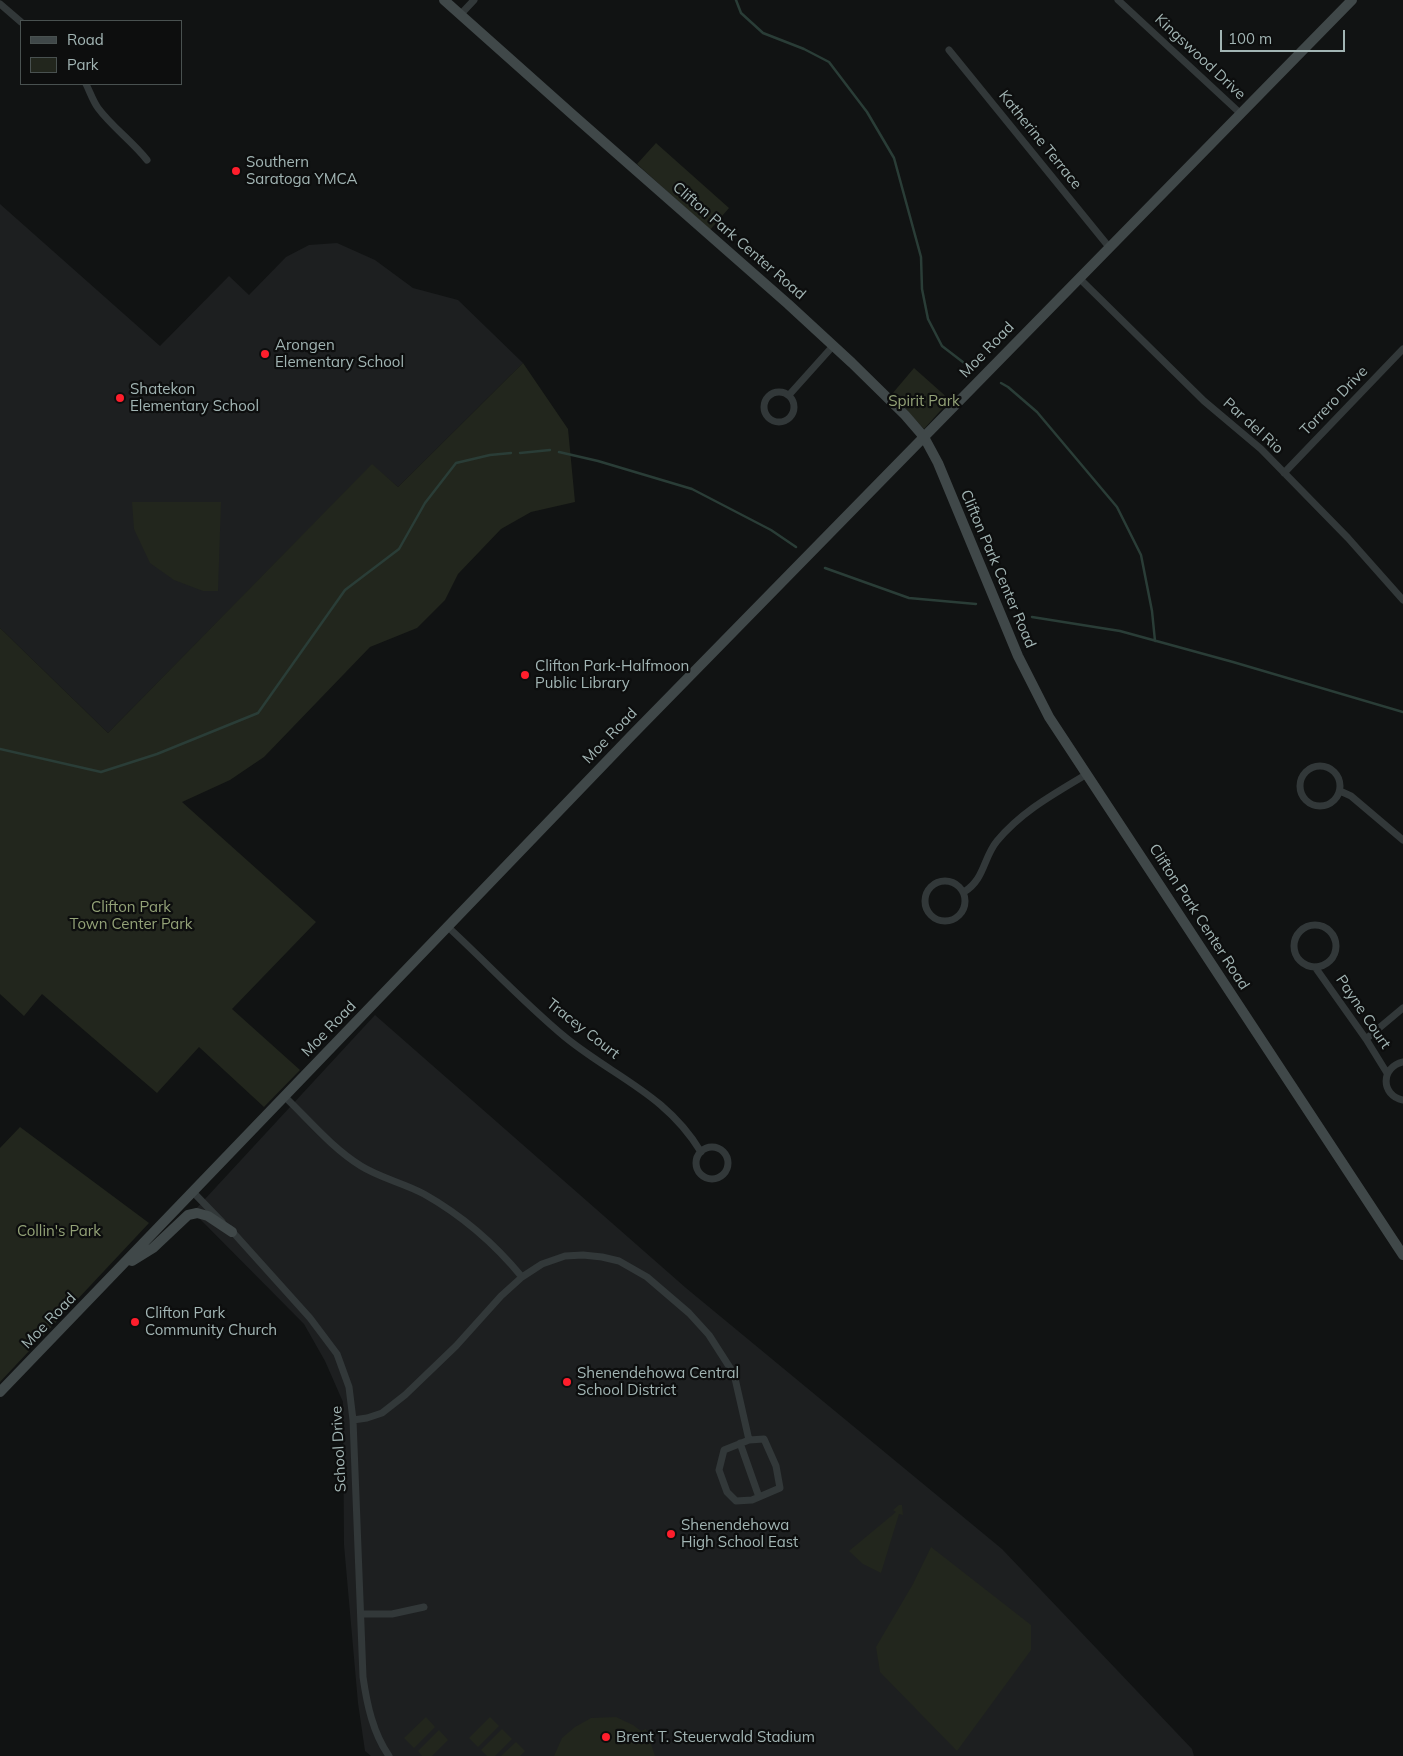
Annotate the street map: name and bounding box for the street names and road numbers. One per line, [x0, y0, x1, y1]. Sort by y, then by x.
street label: Kingswood Drive [1151, 10, 1249, 104]
street label: Katherine Terrace [995, 87, 1085, 193]
street label: Clifton Park Center Road [669, 178, 809, 304]
street label: Moe Road [956, 318, 1018, 382]
street label: Torrero Drive [1296, 363, 1372, 439]
street label: Par del Rio [1219, 394, 1287, 458]
street label: Clifton Park Center Road [956, 487, 1040, 651]
street label: Moe Road [579, 704, 641, 768]
street label: Clifton Park Center Road [1145, 841, 1253, 993]
street label: Payne Court [1332, 972, 1394, 1052]
street label: Tracey Court [543, 995, 623, 1063]
street label: Moe Road [298, 997, 360, 1061]
street label: Moe Road [18, 1289, 80, 1353]
street label: School Drive [328, 1405, 350, 1493]

